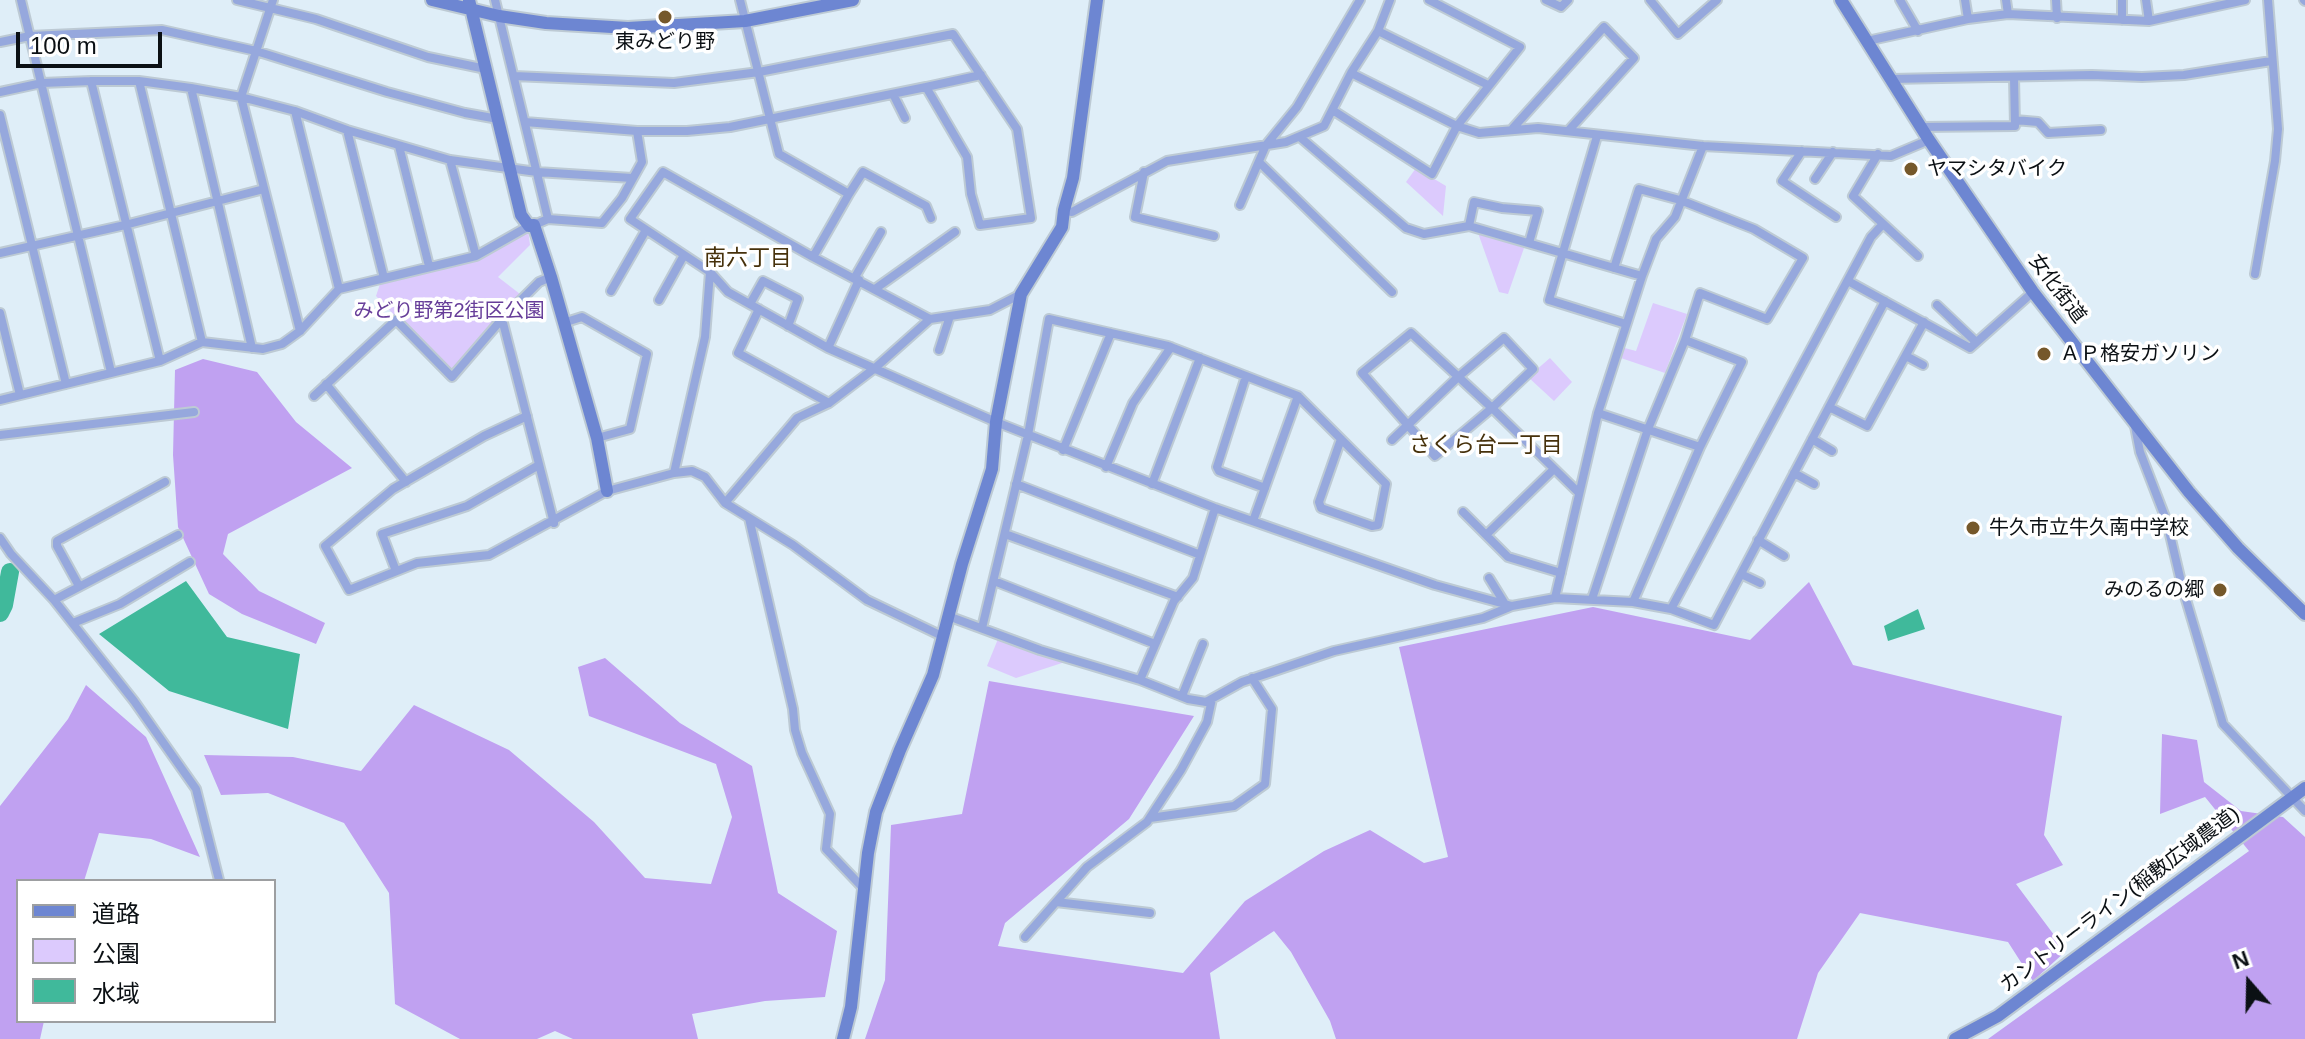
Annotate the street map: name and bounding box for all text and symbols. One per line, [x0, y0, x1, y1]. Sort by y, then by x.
marker: 東みどり野 [656, 8, 674, 26]
scale bar [20, 16, 166, 66]
place label: 東みどり野 [615, 30, 715, 54]
text: 100 m [30, 32, 97, 59]
place label: ヤマシタバイク [1927, 157, 2067, 181]
marker: ヤマシタバイク [1902, 160, 1920, 178]
district label: 南六丁目 [704, 246, 792, 272]
street label: 女化街道 [2023, 250, 2091, 328]
park label: みどり野第2街区公園 [353, 299, 545, 323]
place label: ＡＰ格安ガソリン [2060, 342, 2220, 366]
marker: ＡＰ格安ガソリン [2035, 345, 2053, 363]
district label: さくら台一丁目 [1409, 433, 1563, 459]
place label: 牛久市立牛久南中学校 [1989, 516, 2189, 540]
marker: 牛久市立牛久南中学校 [1964, 519, 1982, 537]
place label: みのるの郷 [2104, 578, 2204, 602]
marker: みのるの郷 [2211, 581, 2229, 599]
street label: カントリーライン(稲敷広域農道) [1996, 802, 2244, 998]
legend [16, 879, 276, 1023]
text: 道路 [92, 900, 140, 927]
text: 公園 [92, 940, 140, 967]
north arrow [2209, 943, 2289, 1023]
text: N [2229, 946, 2252, 974]
text: 水域 [92, 980, 140, 1007]

